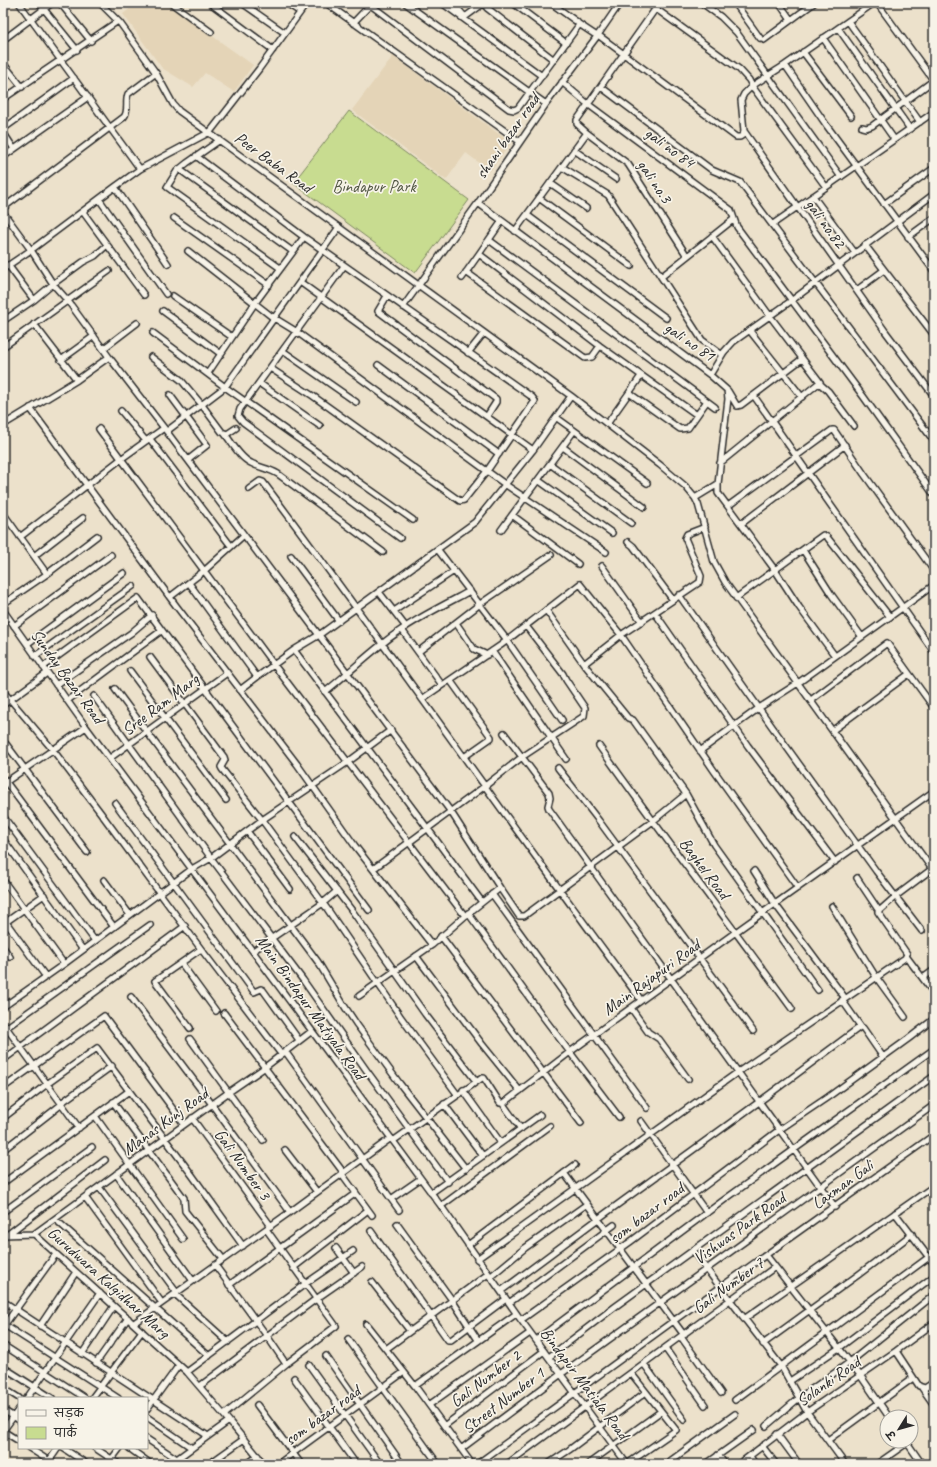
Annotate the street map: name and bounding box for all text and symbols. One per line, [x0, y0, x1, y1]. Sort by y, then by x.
street label: shani bazar road [470, 87, 546, 183]
street label: gali no 84 [641, 122, 701, 174]
street label: Peer Baba Road [231, 127, 319, 199]
street label: gali no.3 [632, 155, 678, 208]
park label: Bindapur Park [332, 176, 417, 197]
street label: gali no.82 [801, 194, 851, 253]
street label: gali no 81 [660, 317, 720, 367]
street label: Sunday Bazar Road [26, 625, 110, 730]
street label: Sree Ram Marg [118, 668, 204, 740]
street label: Baghel Road [675, 833, 736, 905]
street label: Main Bindapur Matiyala Road [251, 931, 372, 1086]
street label: Main Rajapuri Road [598, 933, 707, 1020]
street label: Manas Kunj Road [118, 1081, 215, 1160]
street label: Gali Number 3 [210, 1125, 276, 1205]
street label: Laxman Gali [807, 1154, 879, 1214]
street label: som bazar road [605, 1177, 690, 1248]
street label: Vishwas Park Road [689, 1186, 791, 1269]
street label: Gurudwara Kalgidhar Marg [43, 1222, 176, 1344]
street label: Gali Number 7 [689, 1252, 769, 1318]
street label: Bindapur Matiala Road [536, 1323, 635, 1445]
street label: Gali Number 2 [446, 1344, 526, 1412]
street label: Solanki Road [792, 1350, 866, 1411]
street label: Street Number 1 [458, 1362, 550, 1438]
street label: som bazar road [280, 1379, 366, 1450]
legend [18, 1397, 148, 1449]
text: सड़क [53, 1405, 85, 1421]
north arrow [879, 1409, 919, 1449]
text: पार्क [53, 1423, 78, 1441]
text: उ [882, 1427, 899, 1443]

